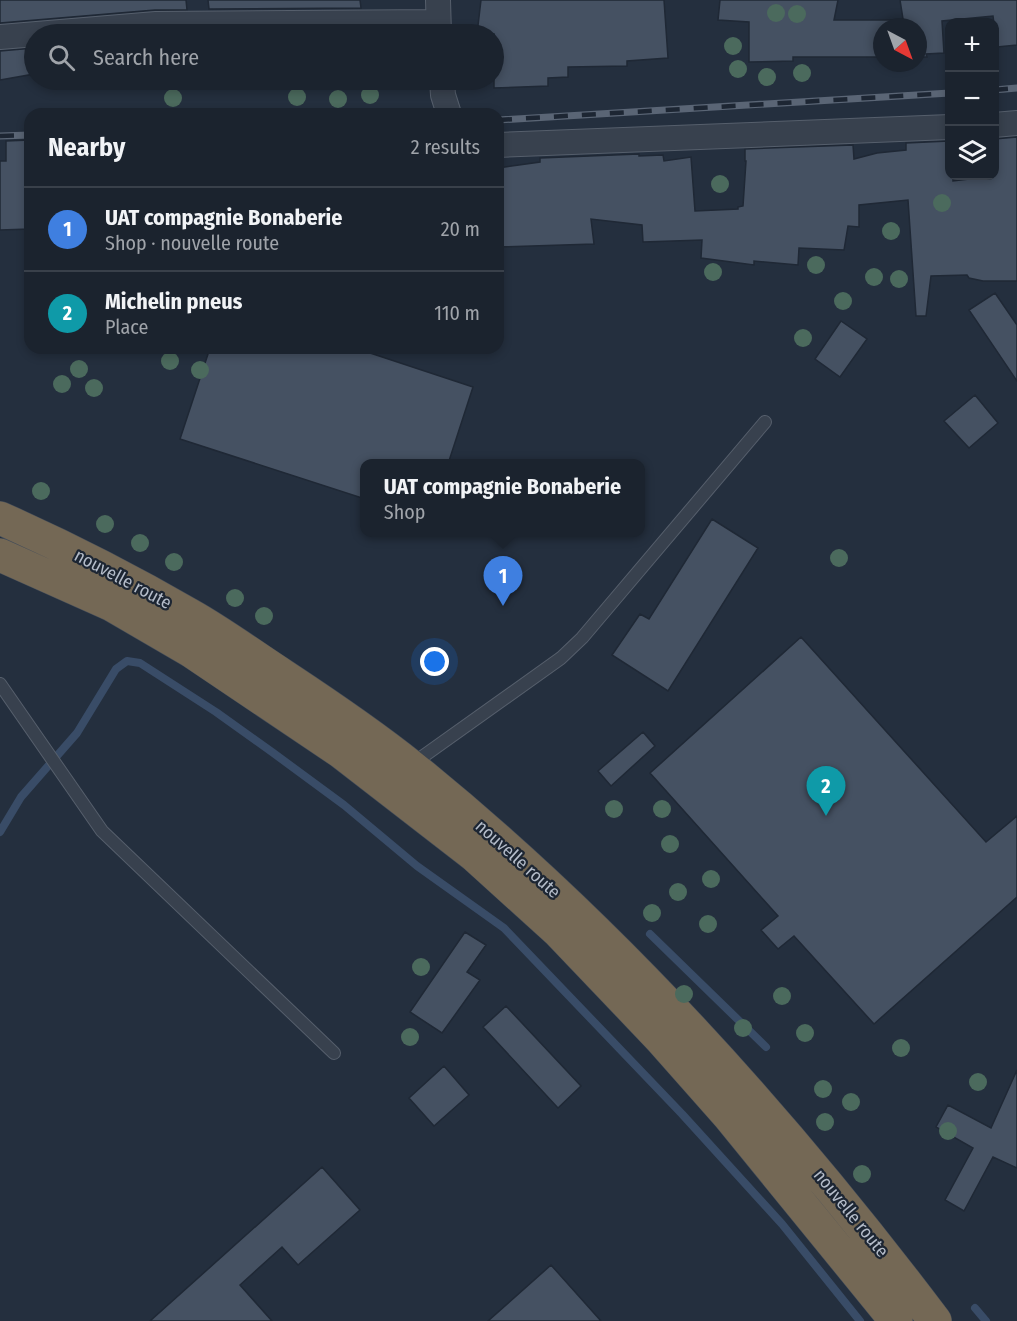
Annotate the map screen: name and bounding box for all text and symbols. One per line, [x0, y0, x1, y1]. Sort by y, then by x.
north arrow [873, 18, 927, 72]
map controls [945, 18, 999, 180]
button: + [945, 18, 999, 72]
search box [24, 24, 504, 90]
icon: search [45, 41, 78, 74]
text: Search here [93, 44, 199, 71]
button: − [945, 72, 999, 126]
button: layers [945, 126, 999, 180]
text: Nearby [48, 132, 125, 163]
text: 2 results [411, 135, 480, 159]
text: UAT compagnie Bonaberie [105, 204, 342, 231]
text: 1 [63, 217, 72, 241]
text: 20 m [441, 217, 480, 241]
text: Shop · nouvelle route [105, 231, 279, 255]
text: Michelin pneus [105, 288, 242, 315]
text: 2 [63, 301, 72, 325]
text: 110 m [434, 301, 480, 325]
text: Place [105, 315, 148, 339]
popup [360, 459, 645, 537]
text: UAT compagnie Bonaberie [384, 473, 621, 500]
text: Shop [384, 500, 425, 524]
street label: nouvelle route [71, 544, 175, 614]
pin: 1 [484, 556, 522, 606]
your location [420, 647, 449, 676]
pin: 2 [806, 766, 846, 816]
street label: nouvelle route [471, 815, 565, 903]
street label: nouvelle route [809, 1165, 893, 1262]

